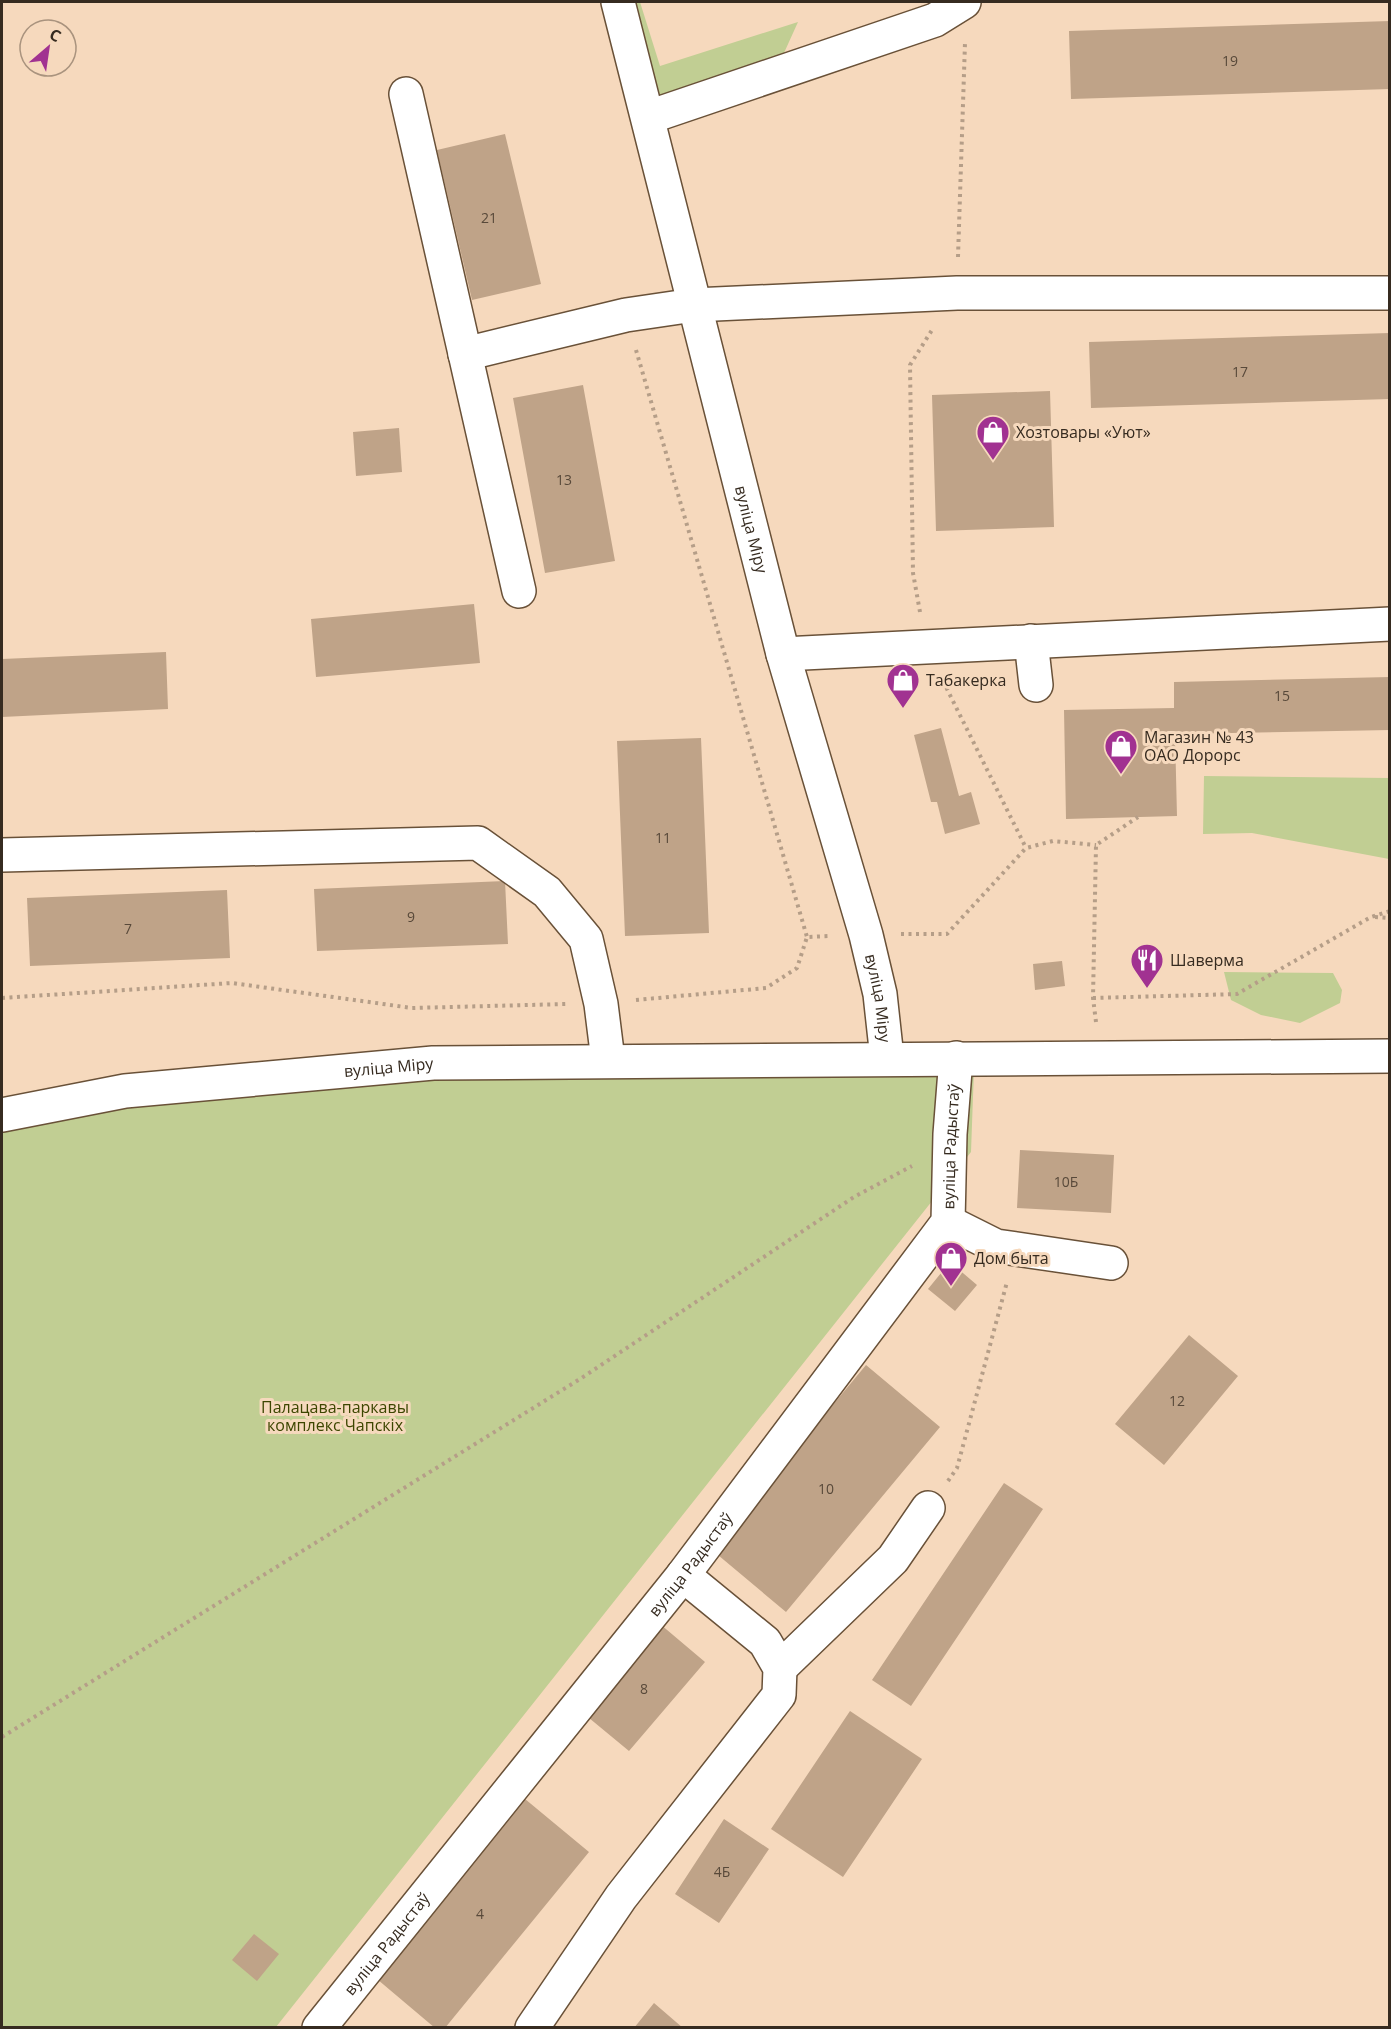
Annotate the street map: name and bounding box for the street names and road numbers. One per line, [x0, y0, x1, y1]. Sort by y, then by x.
street label: вуліца Міру [730, 483, 773, 577]
street label: вуліца Міру [860, 952, 896, 1045]
street label: вуліца Міру [343, 1052, 435, 1082]
street label: вуліца Радыстаў [937, 1082, 965, 1210]
street label: вуліца Радыстаў [643, 1507, 738, 1621]
street label: вуліца Радыстаў [339, 1887, 435, 2000]

